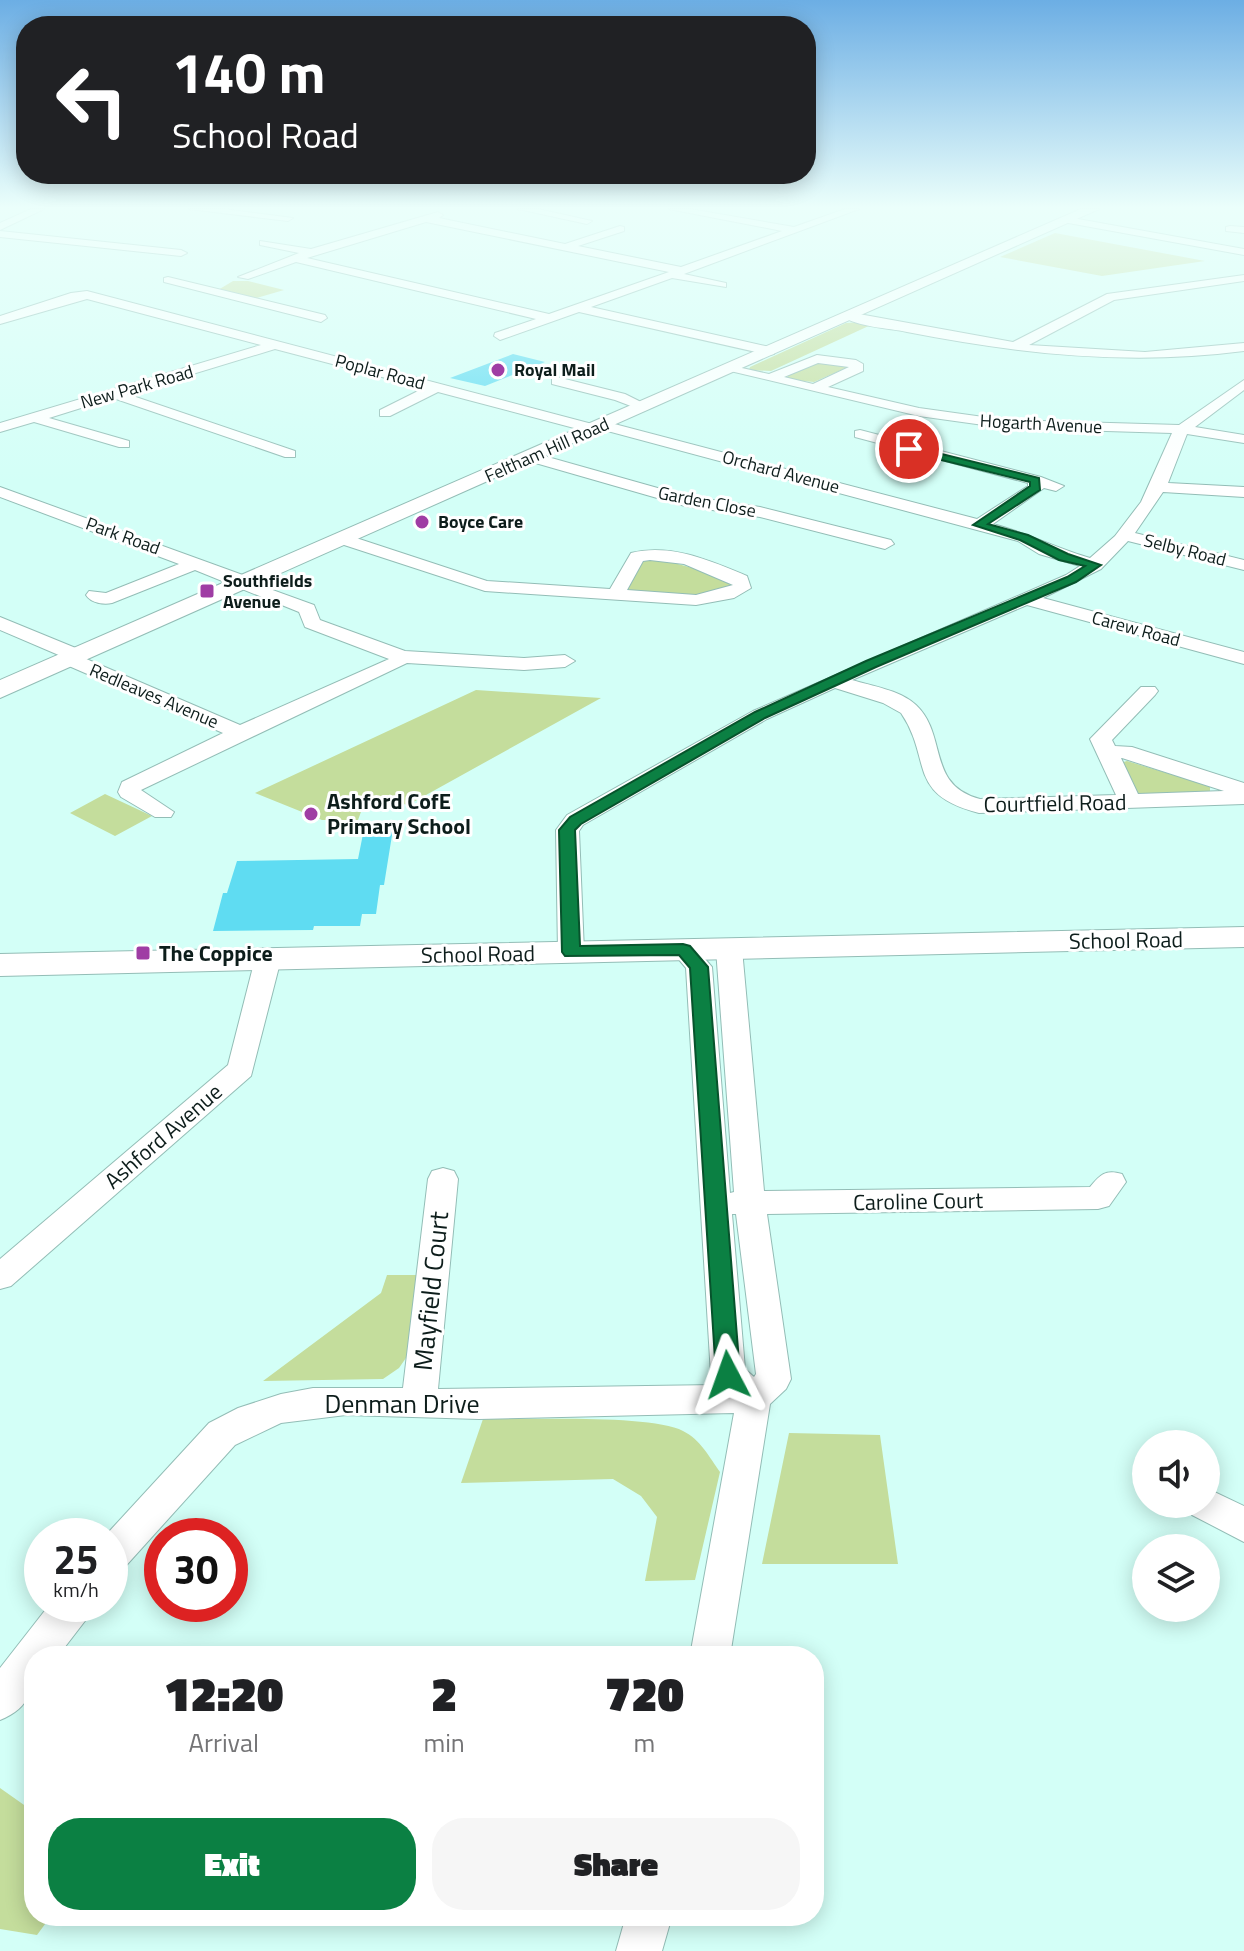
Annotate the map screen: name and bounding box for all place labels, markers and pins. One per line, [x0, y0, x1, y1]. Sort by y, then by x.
place label: Royal Mail [514, 356, 595, 383]
marker: Royal Mail [489, 361, 507, 379]
pin [875, 415, 943, 483]
place label: Boyce Care [438, 508, 523, 535]
marker: Boyce Care [413, 513, 431, 531]
place label: Southfields Avenue [223, 567, 312, 615]
marker: Southfields Avenue [198, 582, 216, 600]
place label: Ashford CofE Primary School [327, 784, 471, 843]
marker: Ashford CofE Primary School [302, 805, 320, 823]
place label: The Coppice [159, 936, 273, 970]
marker: The Coppice [134, 944, 152, 962]

